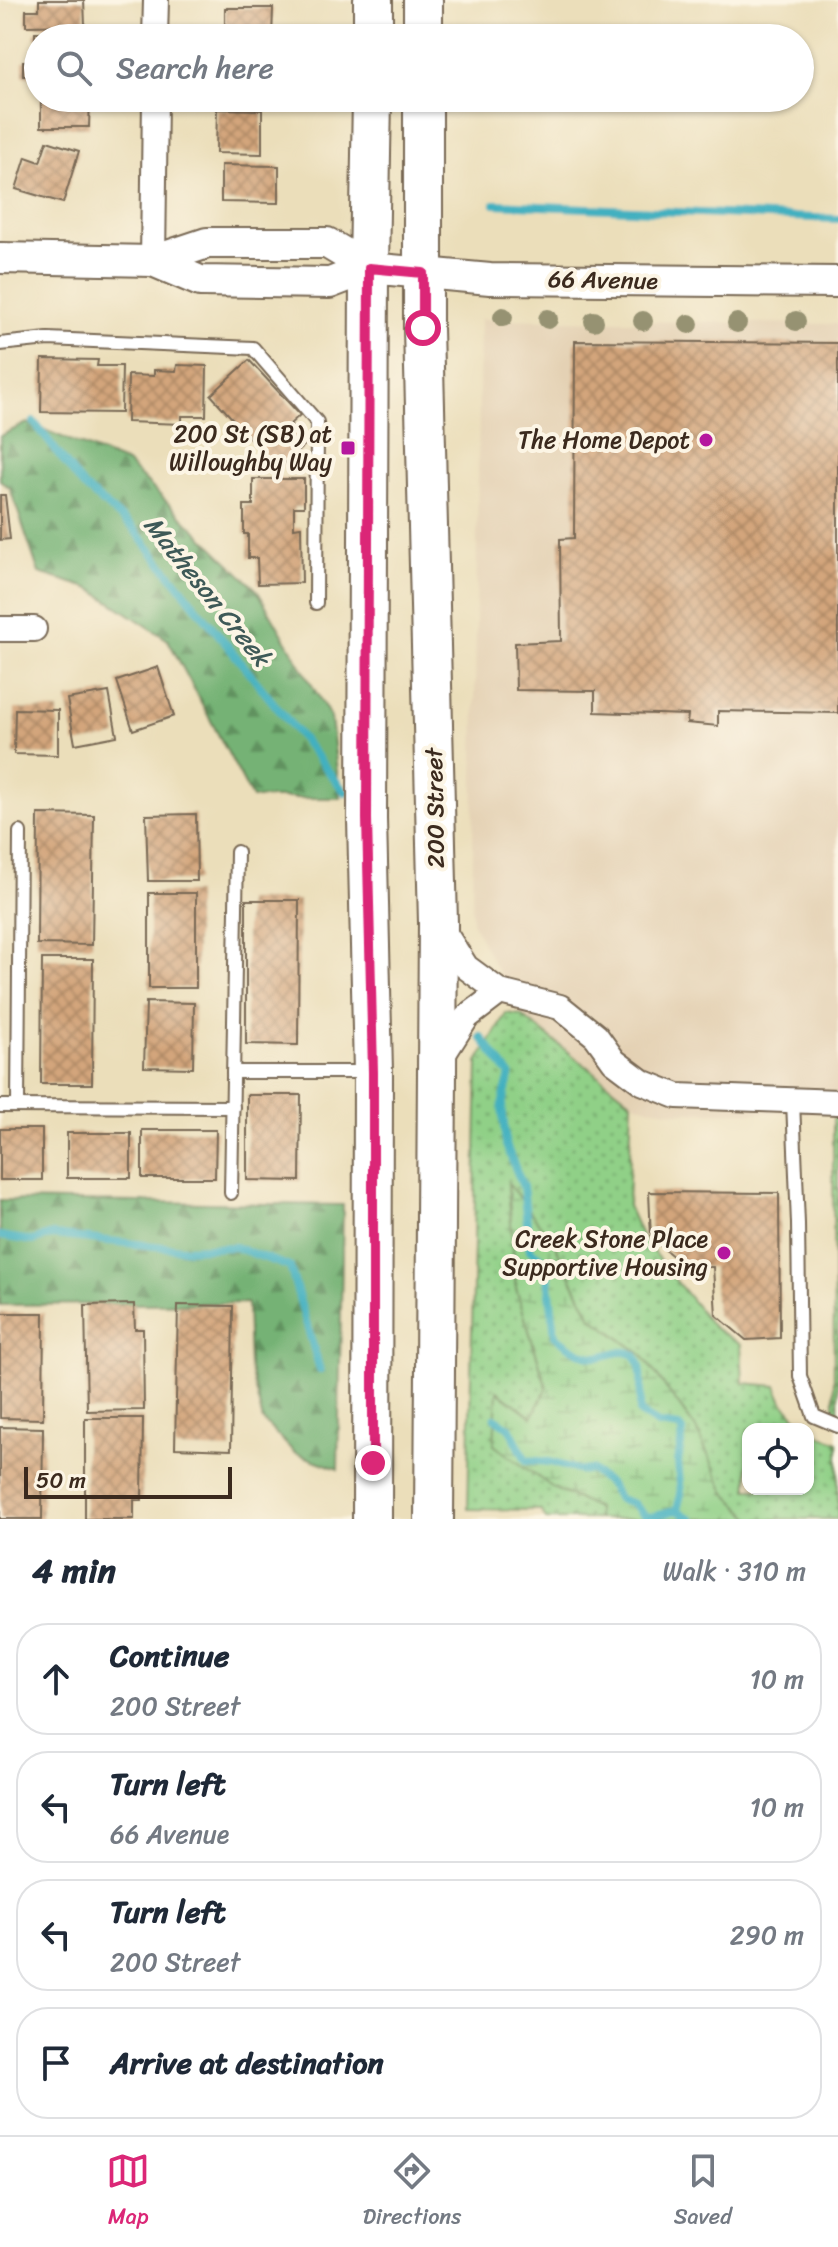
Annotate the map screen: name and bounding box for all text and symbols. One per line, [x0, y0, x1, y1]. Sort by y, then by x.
search box [24, 24, 814, 112]
text: Search here [116, 41, 274, 95]
icon: search [52, 46, 96, 90]
street label: 66 Avenue [548, 258, 659, 302]
route start [405, 310, 441, 346]
place label: 200 St (SB) at Willoughby Way [169, 413, 333, 483]
place label: The Home Depot [518, 419, 690, 461]
marker: The Home Depot [697, 431, 715, 449]
marker: 200 St (SB) at Willoughby Way [339, 439, 357, 457]
water label: Matheson Creek [132, 505, 285, 679]
street label: 200 Street [413, 746, 457, 868]
place label: Creek Stone Place Supportive Housing [502, 1218, 708, 1288]
marker: Creek Stone Place Supportive Housing [715, 1244, 733, 1262]
map controls [742, 1423, 814, 1495]
button: locate [742, 1423, 814, 1495]
route end [355, 1445, 391, 1481]
text: 50 m [36, 1461, 86, 1500]
scale bar [24, 1463, 232, 1499]
text: 4 min [32, 1541, 116, 1601]
text: Walk · 310 m [663, 1548, 806, 1594]
text: Continue [110, 1629, 229, 1683]
text: 10 m [750, 1656, 804, 1702]
icon: ahead [34, 1657, 78, 1701]
text: 200 Street [110, 1683, 240, 1729]
text: Turn left [110, 1757, 226, 1811]
text: 10 m [750, 1784, 804, 1830]
icon: left [34, 1785, 78, 1829]
text: 66 Avenue [110, 1811, 229, 1857]
text: Turn left [110, 1885, 226, 1939]
text: 290 m [730, 1912, 804, 1958]
icon: left [34, 1913, 78, 1957]
text: 200 Street [110, 1939, 240, 1985]
text: Arrive at destination [110, 2036, 384, 2090]
icon: arrive [34, 2041, 78, 2085]
tab: Map [106, 2149, 150, 2236]
tab: Directions [363, 2149, 461, 2236]
tab: Saved [674, 2149, 732, 2236]

